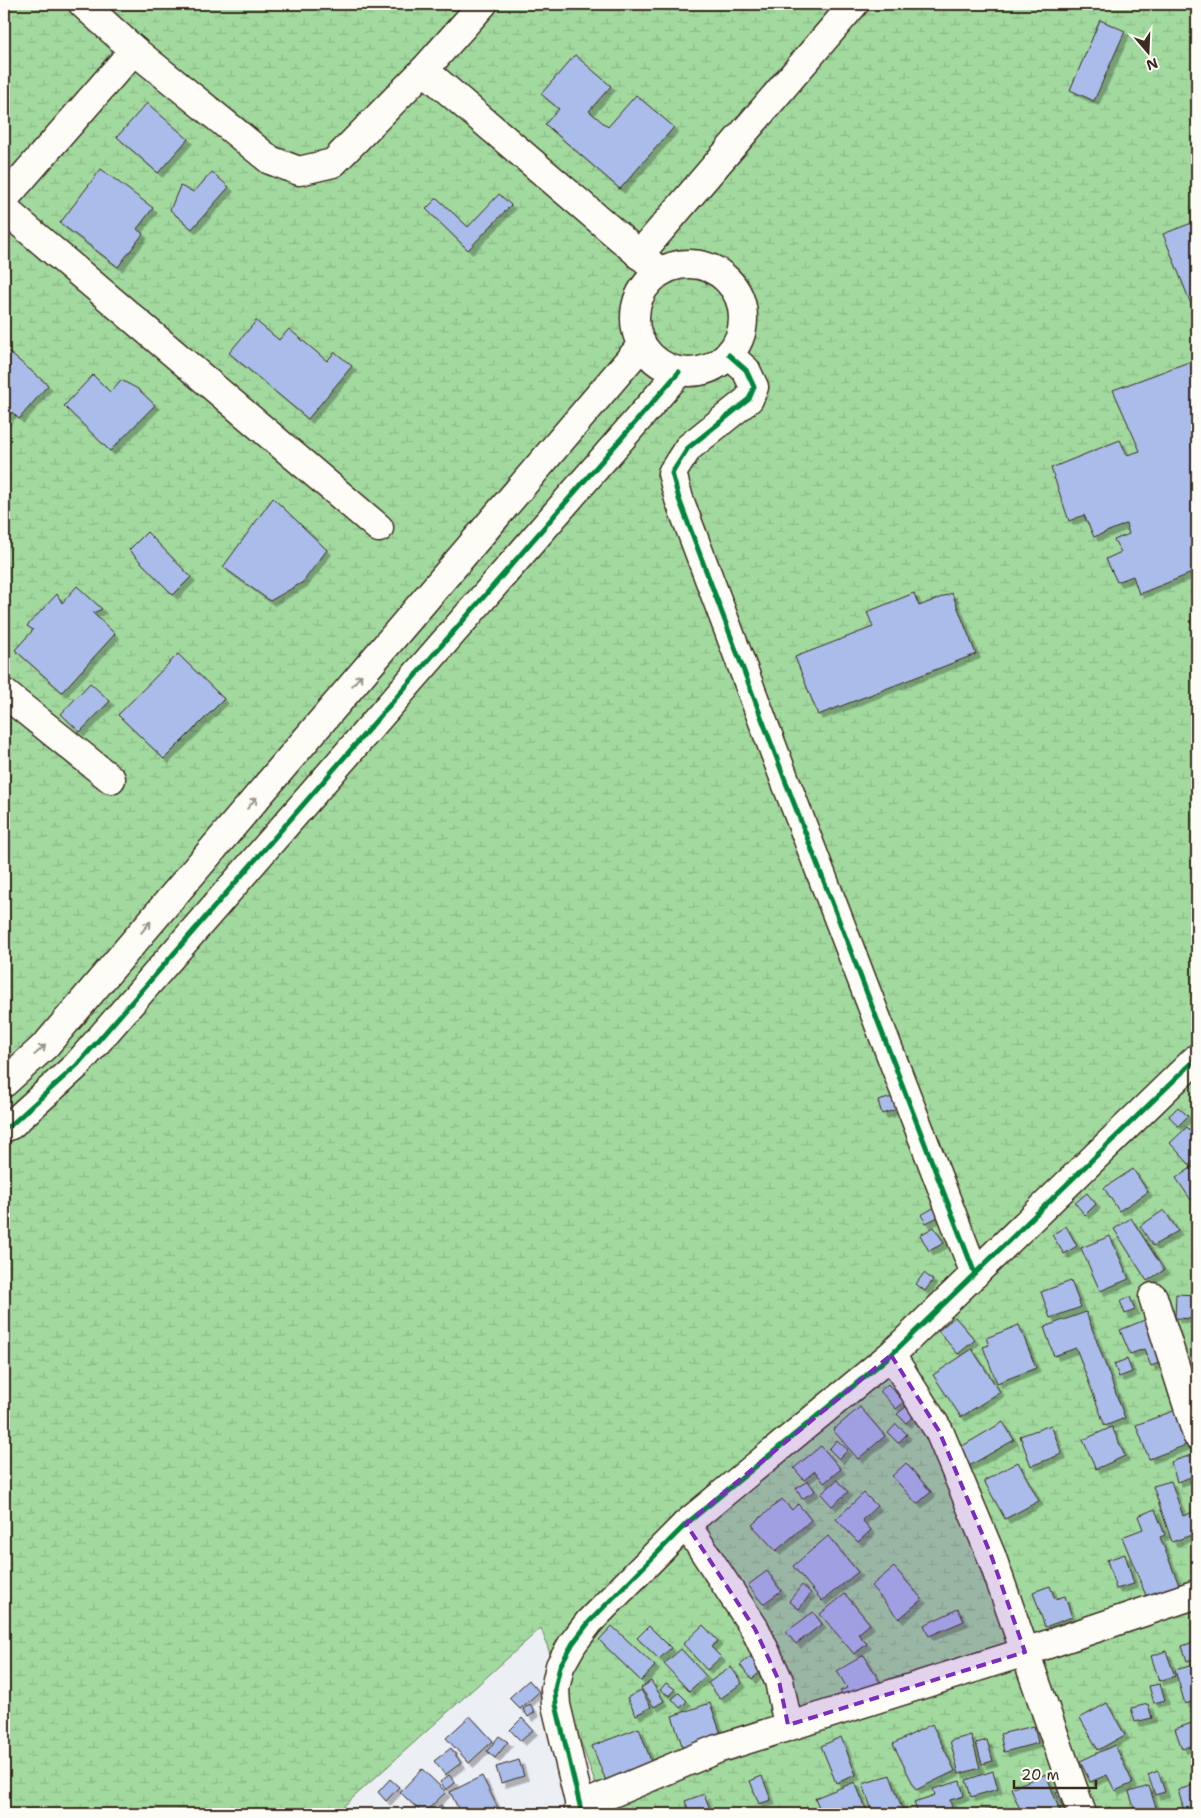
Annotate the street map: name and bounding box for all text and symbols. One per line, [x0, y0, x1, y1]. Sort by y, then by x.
north arrow [1124, 28, 1174, 78]
text: N [1144, 54, 1160, 75]
one-way arrow [351, 673, 363, 686]
one-way arrow [246, 797, 257, 810]
one-way arrow [141, 921, 152, 934]
one-way arrow [34, 1044, 47, 1056]
scale bar [1014, 1758, 1096, 1790]
text: 20 m [1021, 1765, 1060, 1785]

